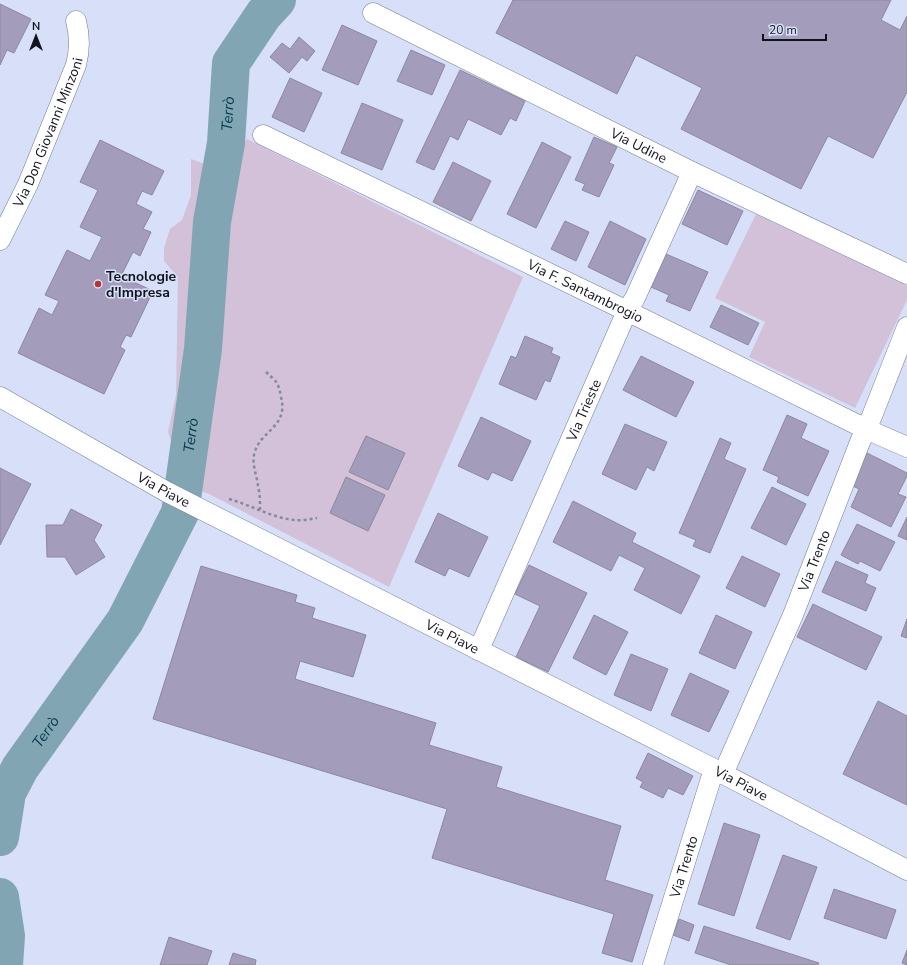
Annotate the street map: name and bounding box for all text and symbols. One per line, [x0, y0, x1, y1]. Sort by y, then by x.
north arrow [16, 16, 56, 56]
scale bar [763, 16, 826, 42]
text: N [32, 19, 40, 34]
text: 20 m [769, 22, 797, 38]
street label: Via Don Giovanni Minzoni [8, 56, 87, 212]
water label: Terrò [217, 96, 239, 132]
street label: Via Udine [606, 123, 670, 168]
street label: Via F. Santambrogio [523, 255, 646, 328]
place label: Tecnologie d'Impresa [106, 267, 177, 302]
marker: Tecnologie d'Impresa [93, 279, 103, 289]
street label: Via Trieste [562, 376, 606, 445]
water label: Terrò [179, 417, 203, 454]
street label: Via Piave [132, 467, 193, 512]
street label: Via Trento [794, 527, 835, 595]
street label: Via Piave [421, 615, 482, 659]
water label: Terrò [27, 712, 64, 752]
street label: Via Piave [710, 761, 771, 806]
street label: Via Trento [665, 833, 703, 901]

